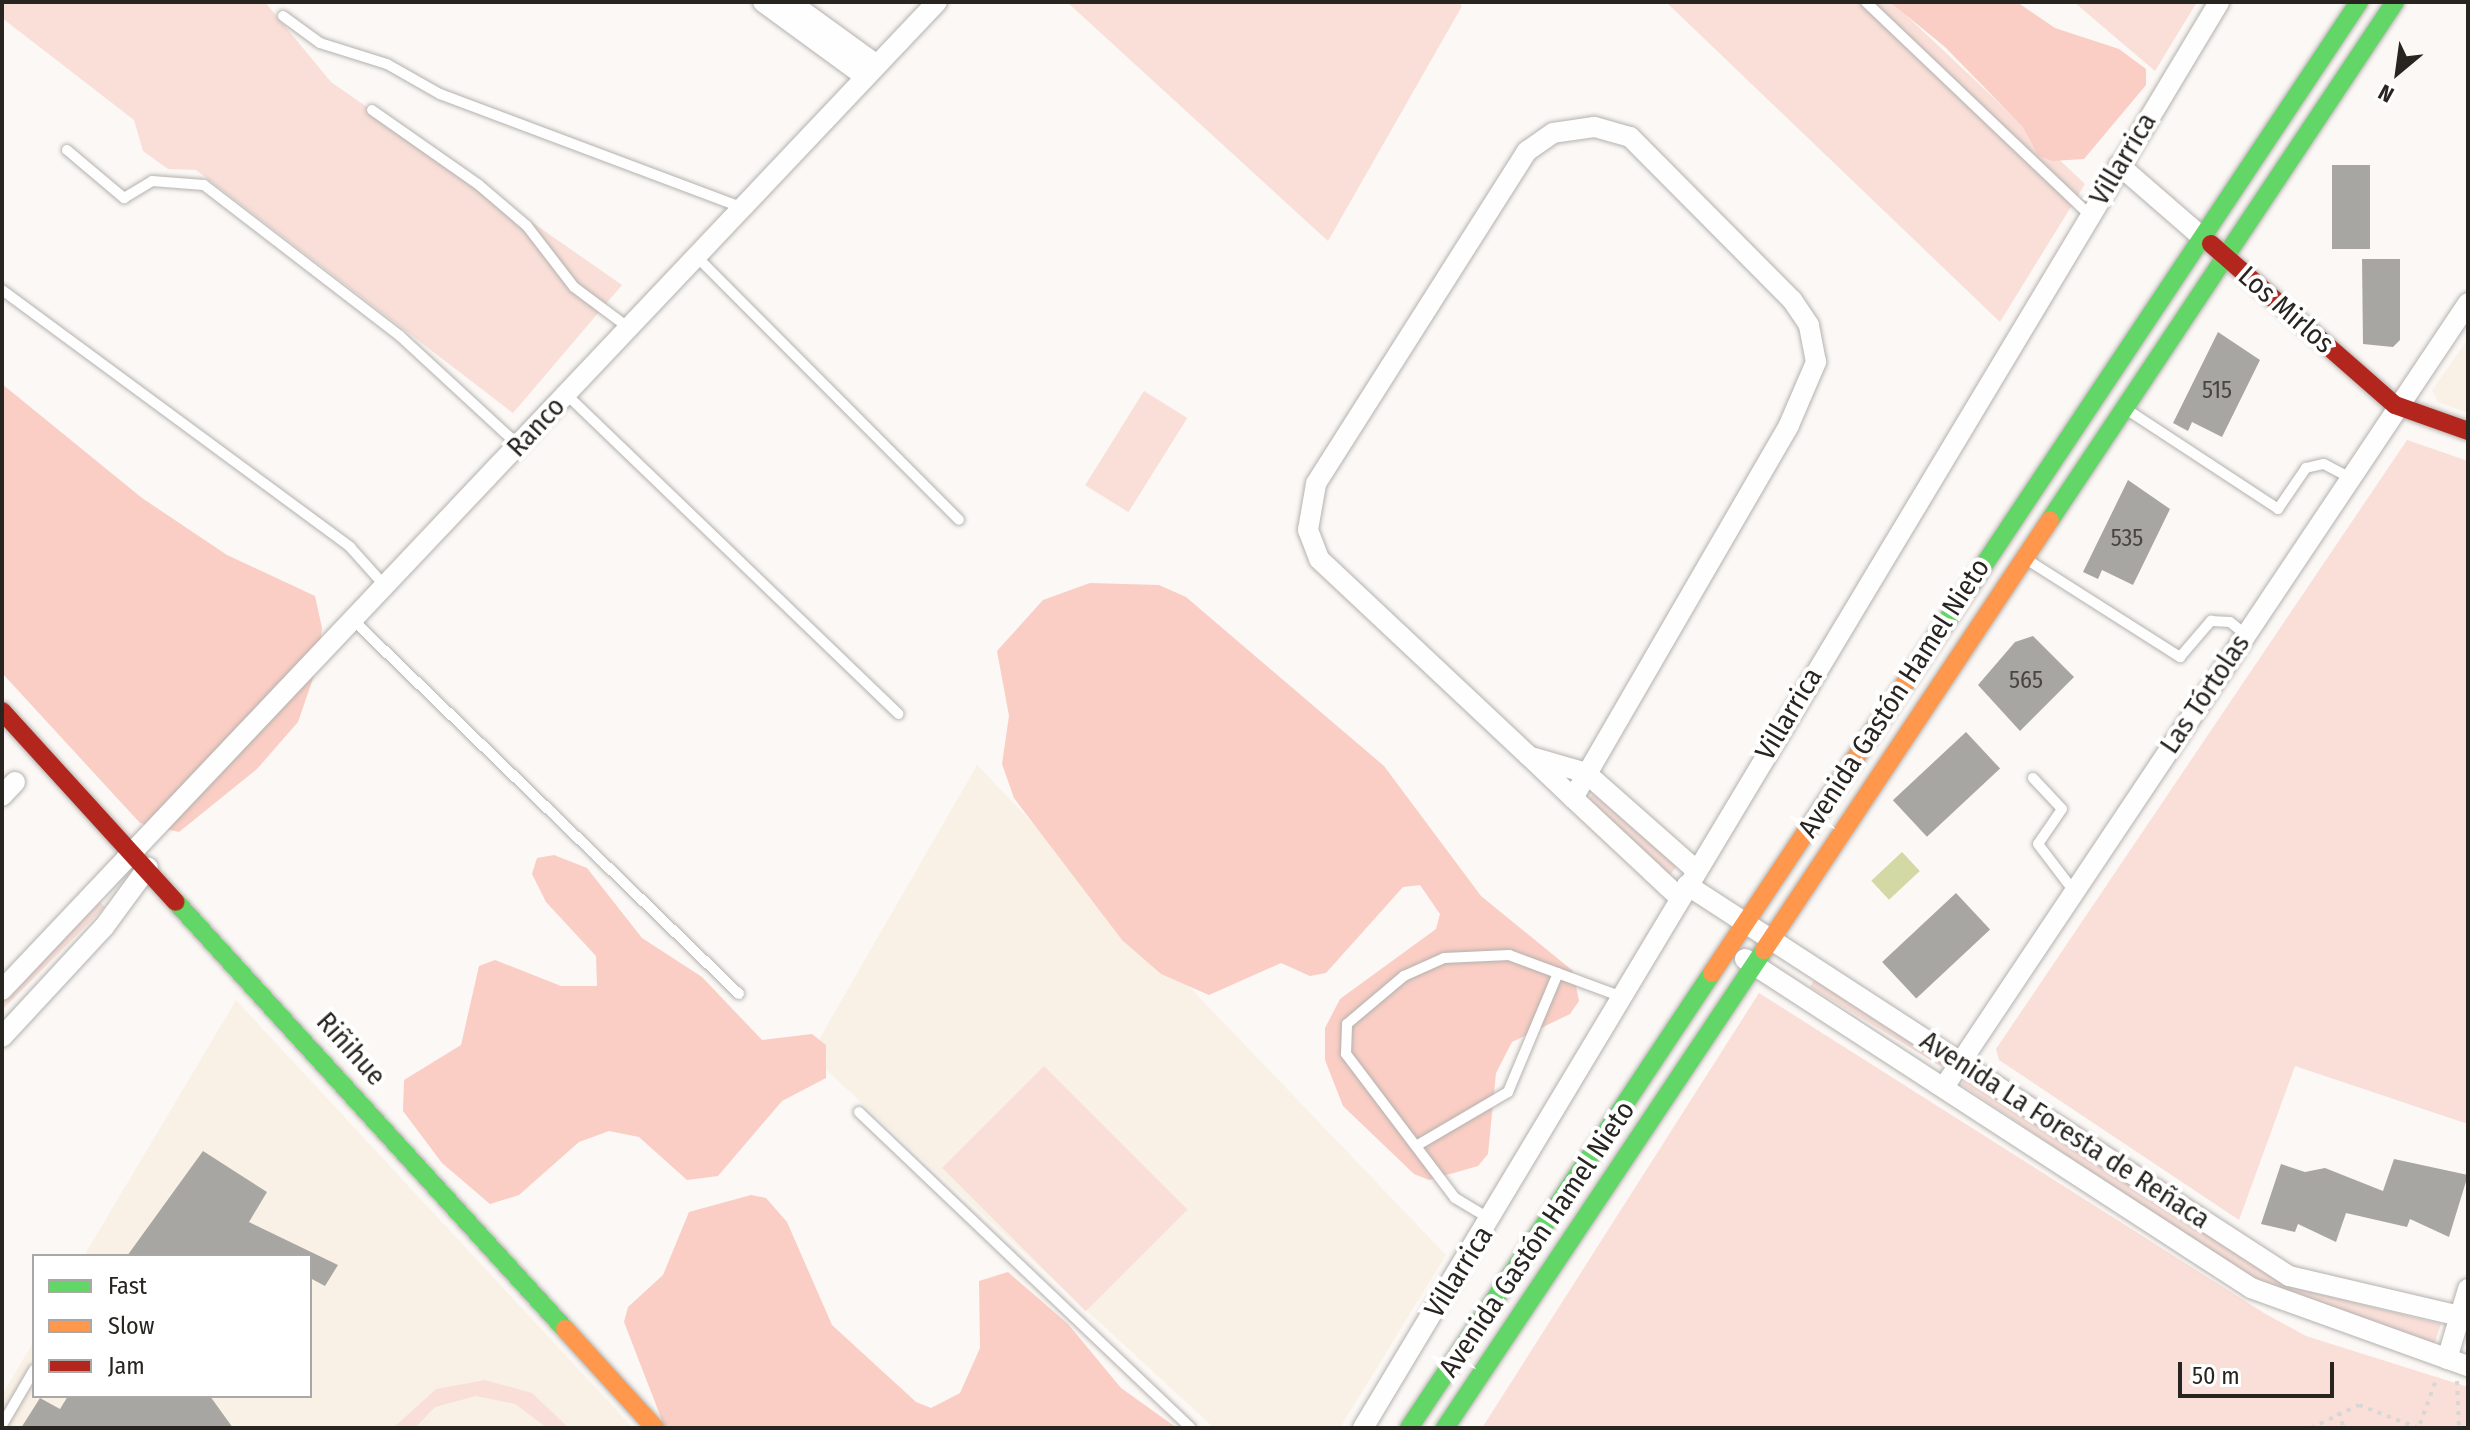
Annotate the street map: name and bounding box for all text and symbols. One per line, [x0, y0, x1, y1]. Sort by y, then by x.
north arrow [2358, 32, 2438, 112]
text: N [2374, 78, 2398, 108]
street label: Villarrica [2082, 107, 2164, 211]
street label: Los Mirlos [2231, 259, 2341, 361]
house number: 515 [2202, 377, 2232, 405]
street label: Ranco [500, 390, 572, 464]
house number: 535 [2111, 525, 2143, 553]
street label: Avenida Gastón Hamel Nieto [1791, 552, 1997, 844]
street label: Las Tórtolas [2153, 628, 2257, 760]
street label: Villarrica [1748, 662, 1830, 766]
house number: 565 [2009, 667, 2043, 695]
street label: Riñihue [309, 1005, 393, 1093]
street label: Avenida La Foresta de Reñaca [1914, 1024, 2216, 1236]
street label: Avenida Gastón Hamel Nieto [1432, 1095, 1642, 1383]
street label: Villarrica [1418, 1220, 1500, 1324]
legend [32, 1254, 312, 1398]
text: Fast [108, 1272, 147, 1300]
text: Slow [108, 1312, 154, 1340]
scale bar [2182, 1346, 2338, 1396]
text: Jam [108, 1352, 145, 1380]
text: 50 m [2192, 1362, 2240, 1390]

